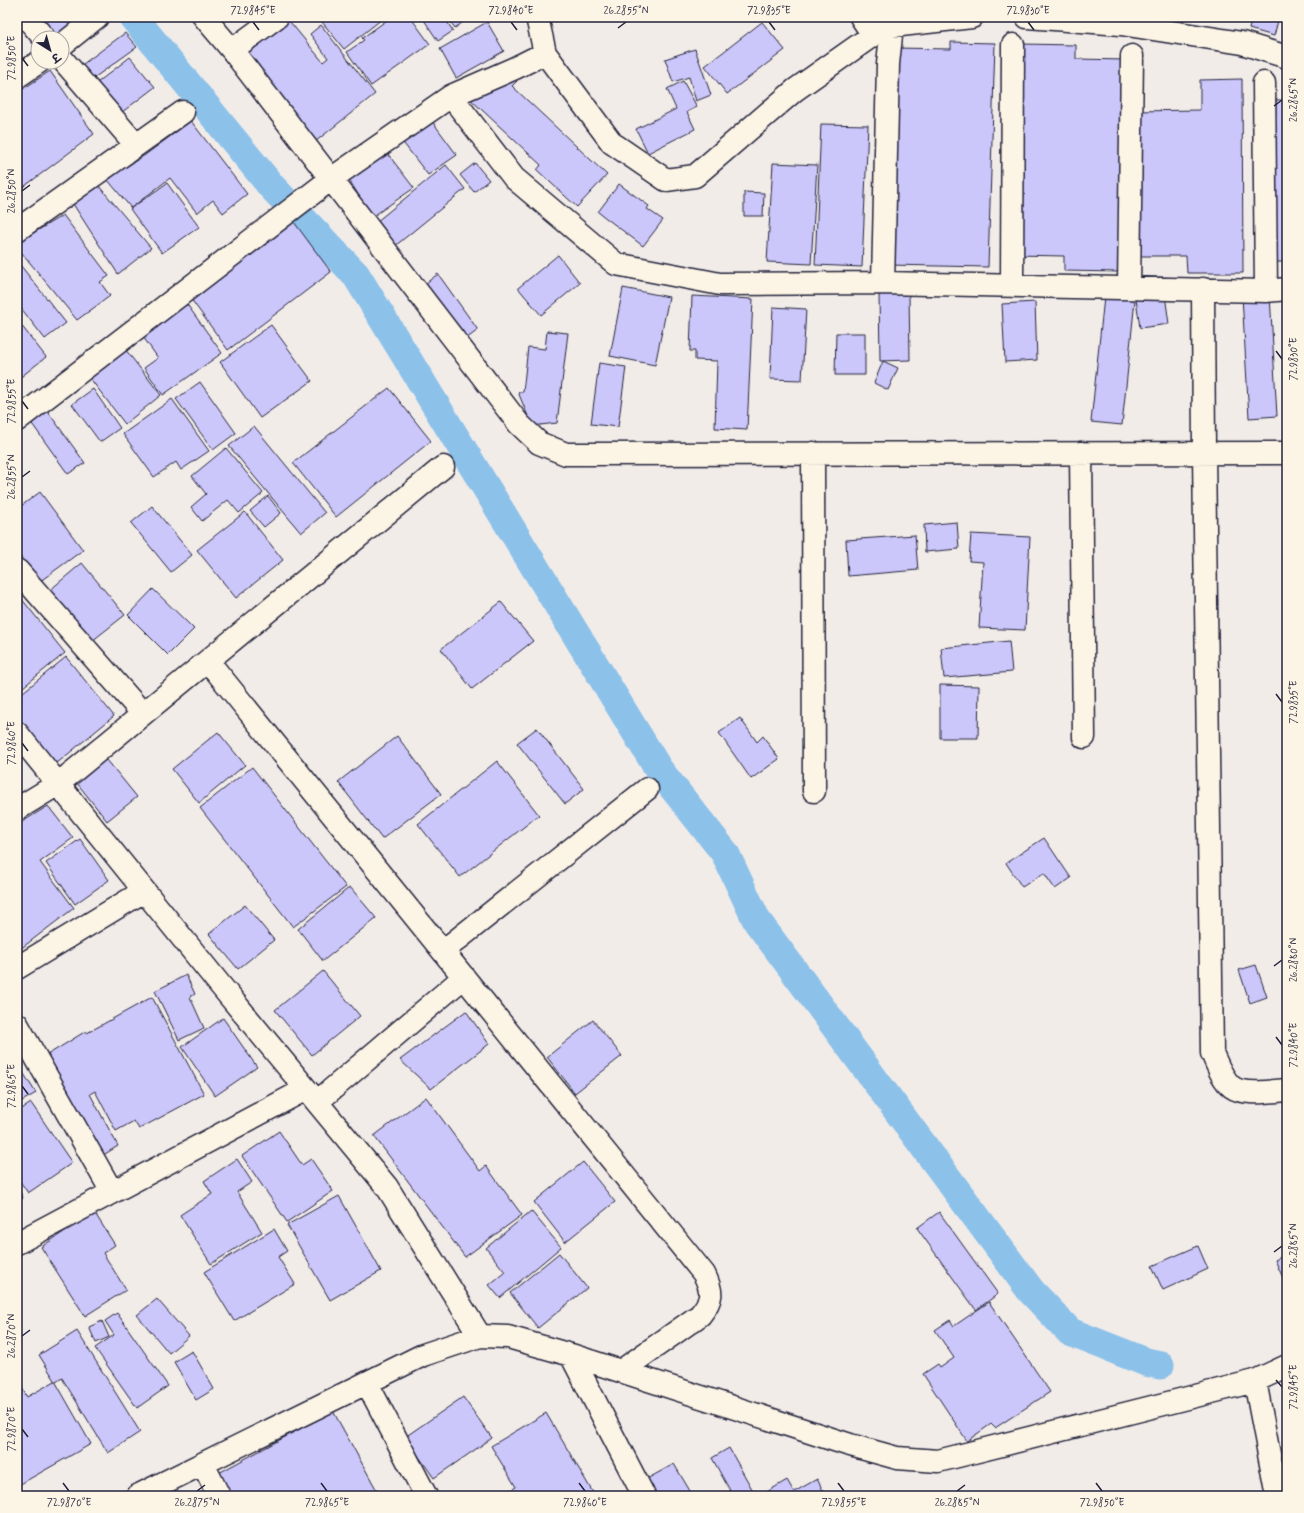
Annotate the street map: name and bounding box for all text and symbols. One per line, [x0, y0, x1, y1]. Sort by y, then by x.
text: 72.9845°E [230, 4, 276, 18]
text: 72.9840°E [489, 4, 534, 18]
text: 26.2855°N [604, 4, 649, 18]
text: 72.9835°E [747, 4, 791, 18]
text: 72.9830°E [1007, 4, 1050, 18]
north arrow [30, 30, 70, 70]
text: 72.9850°E [5, 36, 19, 80]
text: उ [47, 49, 63, 66]
text: 26.2865°N [1287, 78, 1301, 122]
text: 26.2850°N [5, 168, 19, 213]
text: 72.9830°E [1287, 337, 1301, 380]
text: 72.9855°E [5, 378, 19, 423]
text: 26.2855°N [5, 454, 19, 499]
text: 72.9835°E [1287, 680, 1301, 724]
text: 72.9860°E [5, 721, 19, 765]
text: 26.2880°N [1287, 938, 1301, 982]
text: 72.9840°E [1287, 1022, 1301, 1067]
text: 72.9865°E [5, 1064, 19, 1108]
text: 26.2885°N [1287, 1223, 1301, 1268]
text: 26.2870°N [5, 1313, 19, 1358]
text: 72.9845°E [1287, 1364, 1301, 1410]
text: 72.9870°E [5, 1407, 19, 1451]
text: 72.9870°E [47, 1496, 91, 1510]
text: 26.2875°N [175, 1496, 220, 1510]
text: 72.9865°E [305, 1496, 349, 1510]
text: 72.9860°E [563, 1496, 607, 1510]
text: 72.9855°E [822, 1496, 867, 1510]
text: 26.2885°N [935, 1496, 980, 1510]
text: 72.9850°E [1080, 1496, 1124, 1510]

